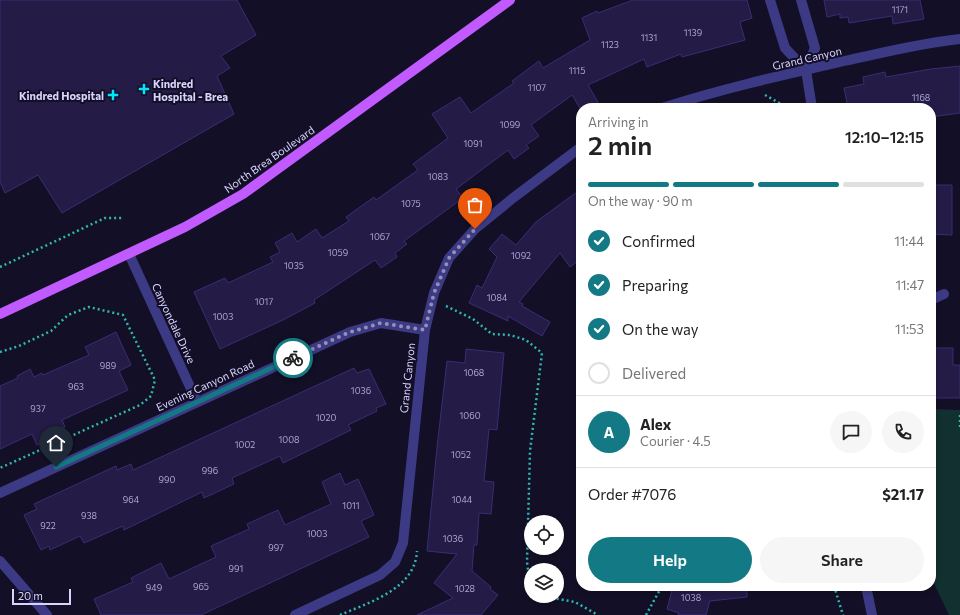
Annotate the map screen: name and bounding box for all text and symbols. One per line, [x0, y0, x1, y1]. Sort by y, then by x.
house number: 1171 [892, 4, 908, 15]
house number: 1139 [684, 27, 702, 38]
house number: 1131 [641, 32, 657, 43]
house number: 1123 [601, 39, 619, 50]
street label: Grand Canyon [771, 44, 843, 72]
house number: 1115 [569, 65, 585, 76]
place label: Kindred Hospital - Brea [153, 77, 228, 103]
house number: 1107 [528, 82, 546, 93]
marker: Kindred Hospital - Brea [138, 83, 150, 95]
place label: Kindred Hospital [19, 89, 104, 102]
marker: Kindred Hospital [107, 89, 119, 101]
house number: 1168 [912, 92, 930, 103]
text: Arriving in [588, 114, 648, 130]
house number: 1099 [500, 119, 520, 130]
street label: North Brea Boulevard [221, 123, 317, 195]
text: 12:10–12:15 [845, 128, 924, 146]
text: 2 min [588, 129, 652, 160]
house number: 1091 [463, 138, 483, 149]
house number: 1083 [428, 171, 448, 182]
pin [458, 188, 492, 229]
text: On the way · 90 m [588, 193, 693, 209]
icon: bag [464, 194, 486, 216]
house number: 1075 [401, 198, 421, 209]
icon: check [588, 230, 610, 252]
house number: 1067 [370, 231, 390, 242]
text: Confirmed [622, 232, 695, 250]
text: 11:44 [894, 233, 924, 249]
house number: 1059 [328, 247, 348, 258]
house number: 1092 [511, 250, 531, 261]
house number: 1035 [284, 260, 304, 271]
icon: check [588, 274, 610, 296]
text: Preparing [622, 276, 688, 294]
text: 11:47 [895, 277, 924, 293]
street label: Canyondale Drive [150, 281, 198, 365]
house number: 1084 [487, 292, 508, 303]
house number: 1017 [255, 296, 273, 307]
house number: 1003 [213, 311, 233, 322]
icon: check [588, 318, 610, 340]
text: On the way [622, 320, 699, 338]
text: 11:53 [895, 321, 924, 337]
courier [273, 338, 313, 378]
street label: Grand Canyon [397, 342, 417, 414]
icon: bike [282, 347, 304, 369]
street label: Evening Canyon Road [154, 357, 256, 413]
house number: 989 [100, 360, 116, 371]
text: Delivered [622, 364, 686, 382]
house number: 1068 [464, 367, 484, 378]
house number: 963 [68, 381, 84, 392]
house number: 1036 [351, 385, 371, 396]
house number: 937 [30, 403, 46, 414]
house number: 1060 [459, 410, 481, 421]
button: chat [830, 411, 872, 453]
button: phone [882, 411, 924, 453]
house number: 1020 [316, 412, 336, 423]
text: Alex [640, 415, 671, 433]
text: A [604, 423, 614, 441]
pin [39, 426, 73, 467]
icon: home [45, 432, 67, 454]
text: Courier · 4.5 [640, 433, 711, 449]
house number: 1008 [278, 434, 300, 445]
house number: 1002 [235, 439, 255, 450]
house number: 1052 [451, 449, 471, 460]
house number: 996 [202, 465, 218, 476]
house number: 990 [159, 474, 176, 485]
text: Order #7076 [588, 485, 676, 503]
text: $21.17 [882, 485, 924, 503]
house number: 964 [123, 494, 140, 505]
house number: 1044 [452, 494, 473, 505]
house number: 1011 [342, 500, 360, 511]
house number: 938 [81, 510, 97, 521]
map controls [524, 515, 564, 603]
button: locate [524, 515, 564, 555]
house number: 922 [40, 520, 56, 531]
house number: 1003 [307, 528, 327, 539]
house number: 1036 [443, 533, 463, 544]
button: Help [588, 537, 752, 583]
button: Share [760, 537, 924, 583]
house number: 997 [268, 542, 284, 553]
house number: 991 [229, 563, 243, 574]
button: layers [524, 563, 564, 603]
house number: 965 [193, 581, 209, 592]
house number: 949 [146, 582, 162, 593]
house number: 1028 [455, 583, 475, 594]
scale bar [12, 587, 71, 606]
text: 20 m [18, 589, 43, 602]
house number: 1038 [681, 592, 701, 603]

